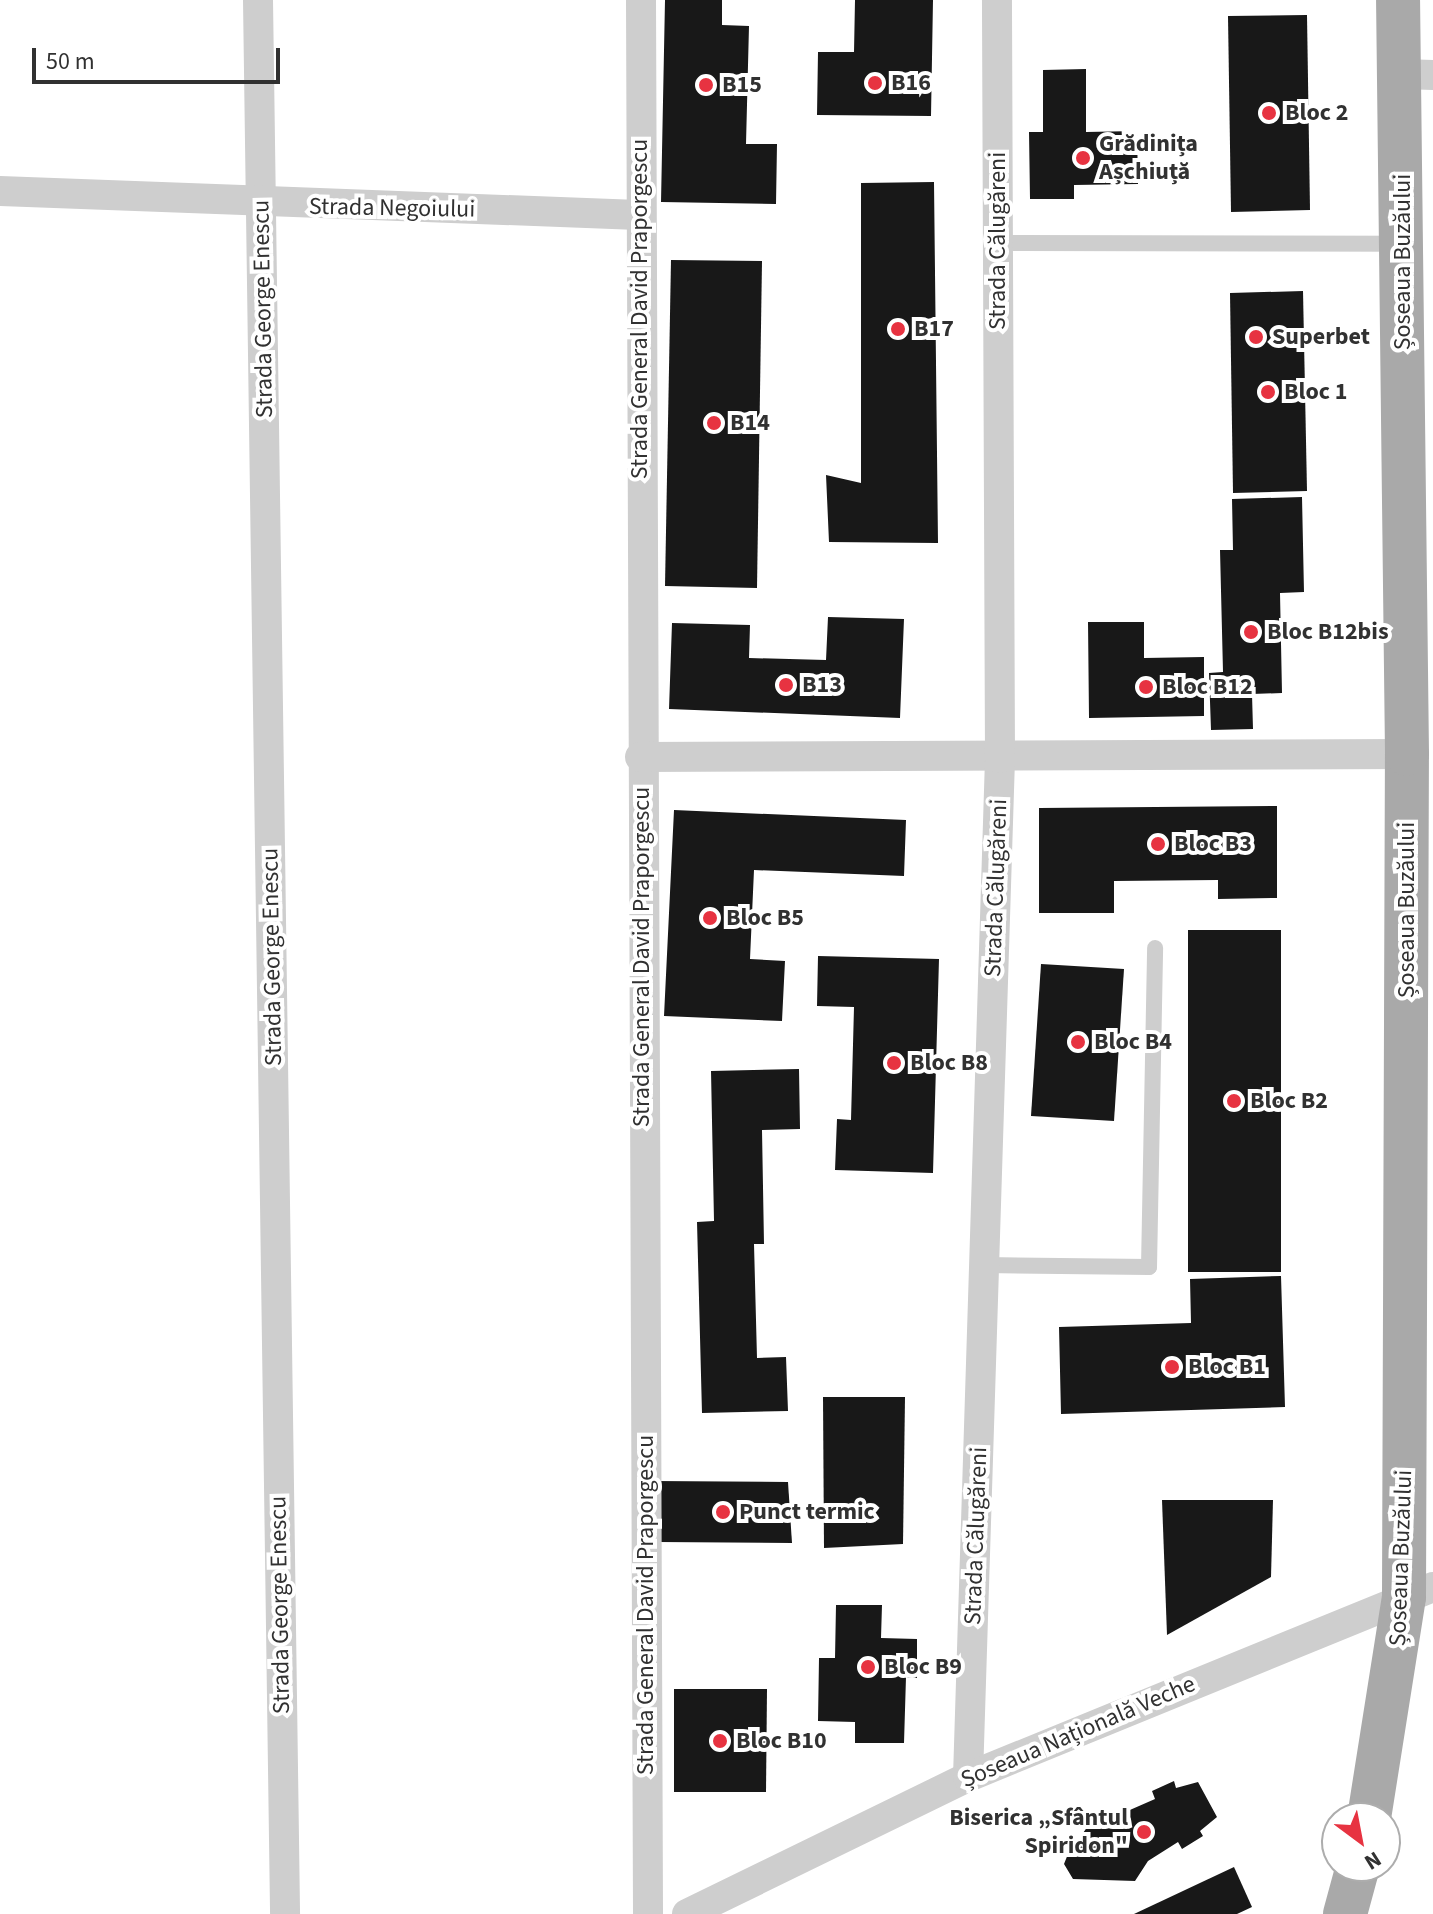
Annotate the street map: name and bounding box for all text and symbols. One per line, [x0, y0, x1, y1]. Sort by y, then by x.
scale bar [36, 32, 284, 82]
text: 50 m [46, 44, 95, 79]
place label: B16 [891, 69, 931, 97]
place label: B15 [722, 71, 762, 99]
marker: B16 [866, 74, 884, 92]
marker: B15 [697, 76, 715, 94]
place label: Bloc 2 [1285, 99, 1348, 127]
marker: Bloc 2 [1260, 104, 1278, 122]
place label: Grădinița Așchiuță [1099, 130, 1198, 186]
street label: Strada General David Praporgescu [626, 139, 654, 479]
marker: Grădinița Așchiuță [1074, 149, 1092, 167]
street label: Strada Călugăreni [984, 152, 1012, 330]
street label: Șoseaua Buzăului [1389, 174, 1417, 350]
street label: Strada Negoiului [309, 192, 475, 224]
street label: Strada George Enescu [247, 200, 279, 418]
place label: B17 [914, 315, 954, 343]
marker: B17 [889, 320, 907, 338]
place label: Superbet [1272, 323, 1370, 351]
marker: Superbet [1247, 328, 1265, 346]
place label: Bloc 1 [1284, 378, 1347, 406]
marker: Bloc 1 [1259, 383, 1277, 401]
place label: B14 [730, 409, 770, 437]
marker: B14 [705, 414, 723, 432]
place label: Bloc B12bis [1267, 618, 1389, 646]
marker: Bloc B12bis [1242, 623, 1260, 641]
place label: B13 [802, 671, 842, 699]
place label: Bloc B12 [1162, 673, 1253, 701]
marker: B13 [777, 676, 795, 694]
marker: Bloc B12 [1137, 678, 1155, 696]
street label: Strada General David Praporgescu [628, 787, 656, 1127]
street label: Strada Călugăreni [978, 798, 1014, 978]
street label: Șoseaua Buzăului [1393, 822, 1421, 998]
place label: Bloc B3 [1174, 830, 1252, 858]
marker: Bloc B3 [1149, 835, 1167, 853]
street label: Strada George Enescu [256, 848, 288, 1066]
place label: Bloc B5 [726, 904, 804, 932]
marker: Bloc B5 [701, 909, 719, 927]
place label: Bloc B4 [1094, 1028, 1172, 1056]
marker: Bloc B4 [1069, 1033, 1087, 1051]
place label: Bloc B8 [910, 1049, 988, 1077]
marker: Bloc B8 [885, 1054, 903, 1072]
place label: Bloc B2 [1250, 1087, 1328, 1115]
marker: Bloc B2 [1225, 1092, 1243, 1110]
place label: Bloc B1 [1188, 1353, 1266, 1381]
marker: Bloc B1 [1163, 1358, 1181, 1376]
street label: Strada General David Praporgescu [632, 1435, 660, 1775]
street label: Strada Călugăreni [958, 1446, 994, 1626]
street label: Șoseaua Buzăului [1384, 1469, 1418, 1647]
street label: Strada George Enescu [264, 1496, 296, 1714]
place label: Punct termic [739, 1498, 875, 1526]
marker: Punct termic [714, 1503, 732, 1521]
place label: Bloc B9 [884, 1653, 962, 1681]
marker: Bloc B9 [859, 1658, 877, 1676]
street label: Șoseaua Națională Veche [956, 1670, 1200, 1794]
place label: Bloc B10 [736, 1727, 827, 1755]
marker: Bloc B10 [711, 1732, 729, 1750]
north arrow [1321, 1802, 1401, 1882]
place label: Biserica „Sfântul Spiridon" [949, 1804, 1128, 1860]
marker: Biserica „Sfântul Spiridon" [1135, 1823, 1153, 1841]
text: N [1358, 1843, 1387, 1878]

